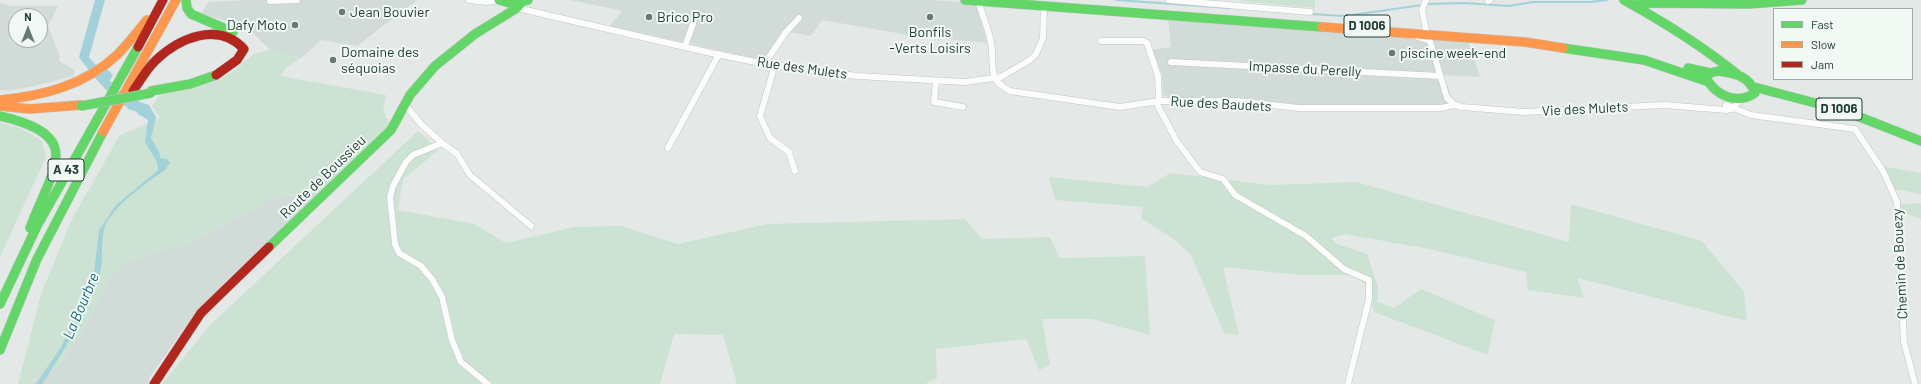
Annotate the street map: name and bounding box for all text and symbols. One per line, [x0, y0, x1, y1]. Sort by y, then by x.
place label: Jean Bouvier [350, 4, 430, 20]
marker: Jean Bouvier [337, 7, 347, 17]
north arrow [8, 8, 48, 48]
legend [1773, 8, 1913, 80]
place label: Brico Pro [657, 9, 713, 25]
text: N [24, 10, 32, 23]
marker: Brico Pro [644, 12, 654, 22]
marker: Bonfils -Verts Loisirs [925, 12, 935, 22]
road number: D 1006 [1344, 15, 1390, 37]
place label: Dafy Moto [227, 17, 287, 33]
text: Fast [1811, 17, 1834, 31]
marker: Dafy Moto [290, 20, 300, 30]
place label: Bonfils -Verts Loisirs [889, 24, 971, 56]
text: Slow [1811, 37, 1836, 51]
place label: Domaine des séquoias [341, 44, 419, 76]
place label: piscine week-end [1400, 45, 1506, 61]
marker: piscine week-end [1387, 48, 1397, 58]
street label: Rue des Mulets [756, 53, 848, 83]
marker: Domaine des séquoias [328, 55, 338, 65]
text: Jam [1811, 57, 1834, 71]
street label: Impasse du Perelly [1248, 58, 1362, 80]
street label: Rue des Baudets [1170, 93, 1272, 115]
street label: Vie des Mulets [1541, 98, 1629, 120]
road number: D 1006 [1816, 98, 1862, 120]
street label: Route de Boussieu [277, 132, 369, 222]
road number: A 43 [48, 159, 84, 181]
street label: Chemin de Bouezy [1889, 208, 1911, 320]
water label: La Bourbre [59, 270, 103, 342]

